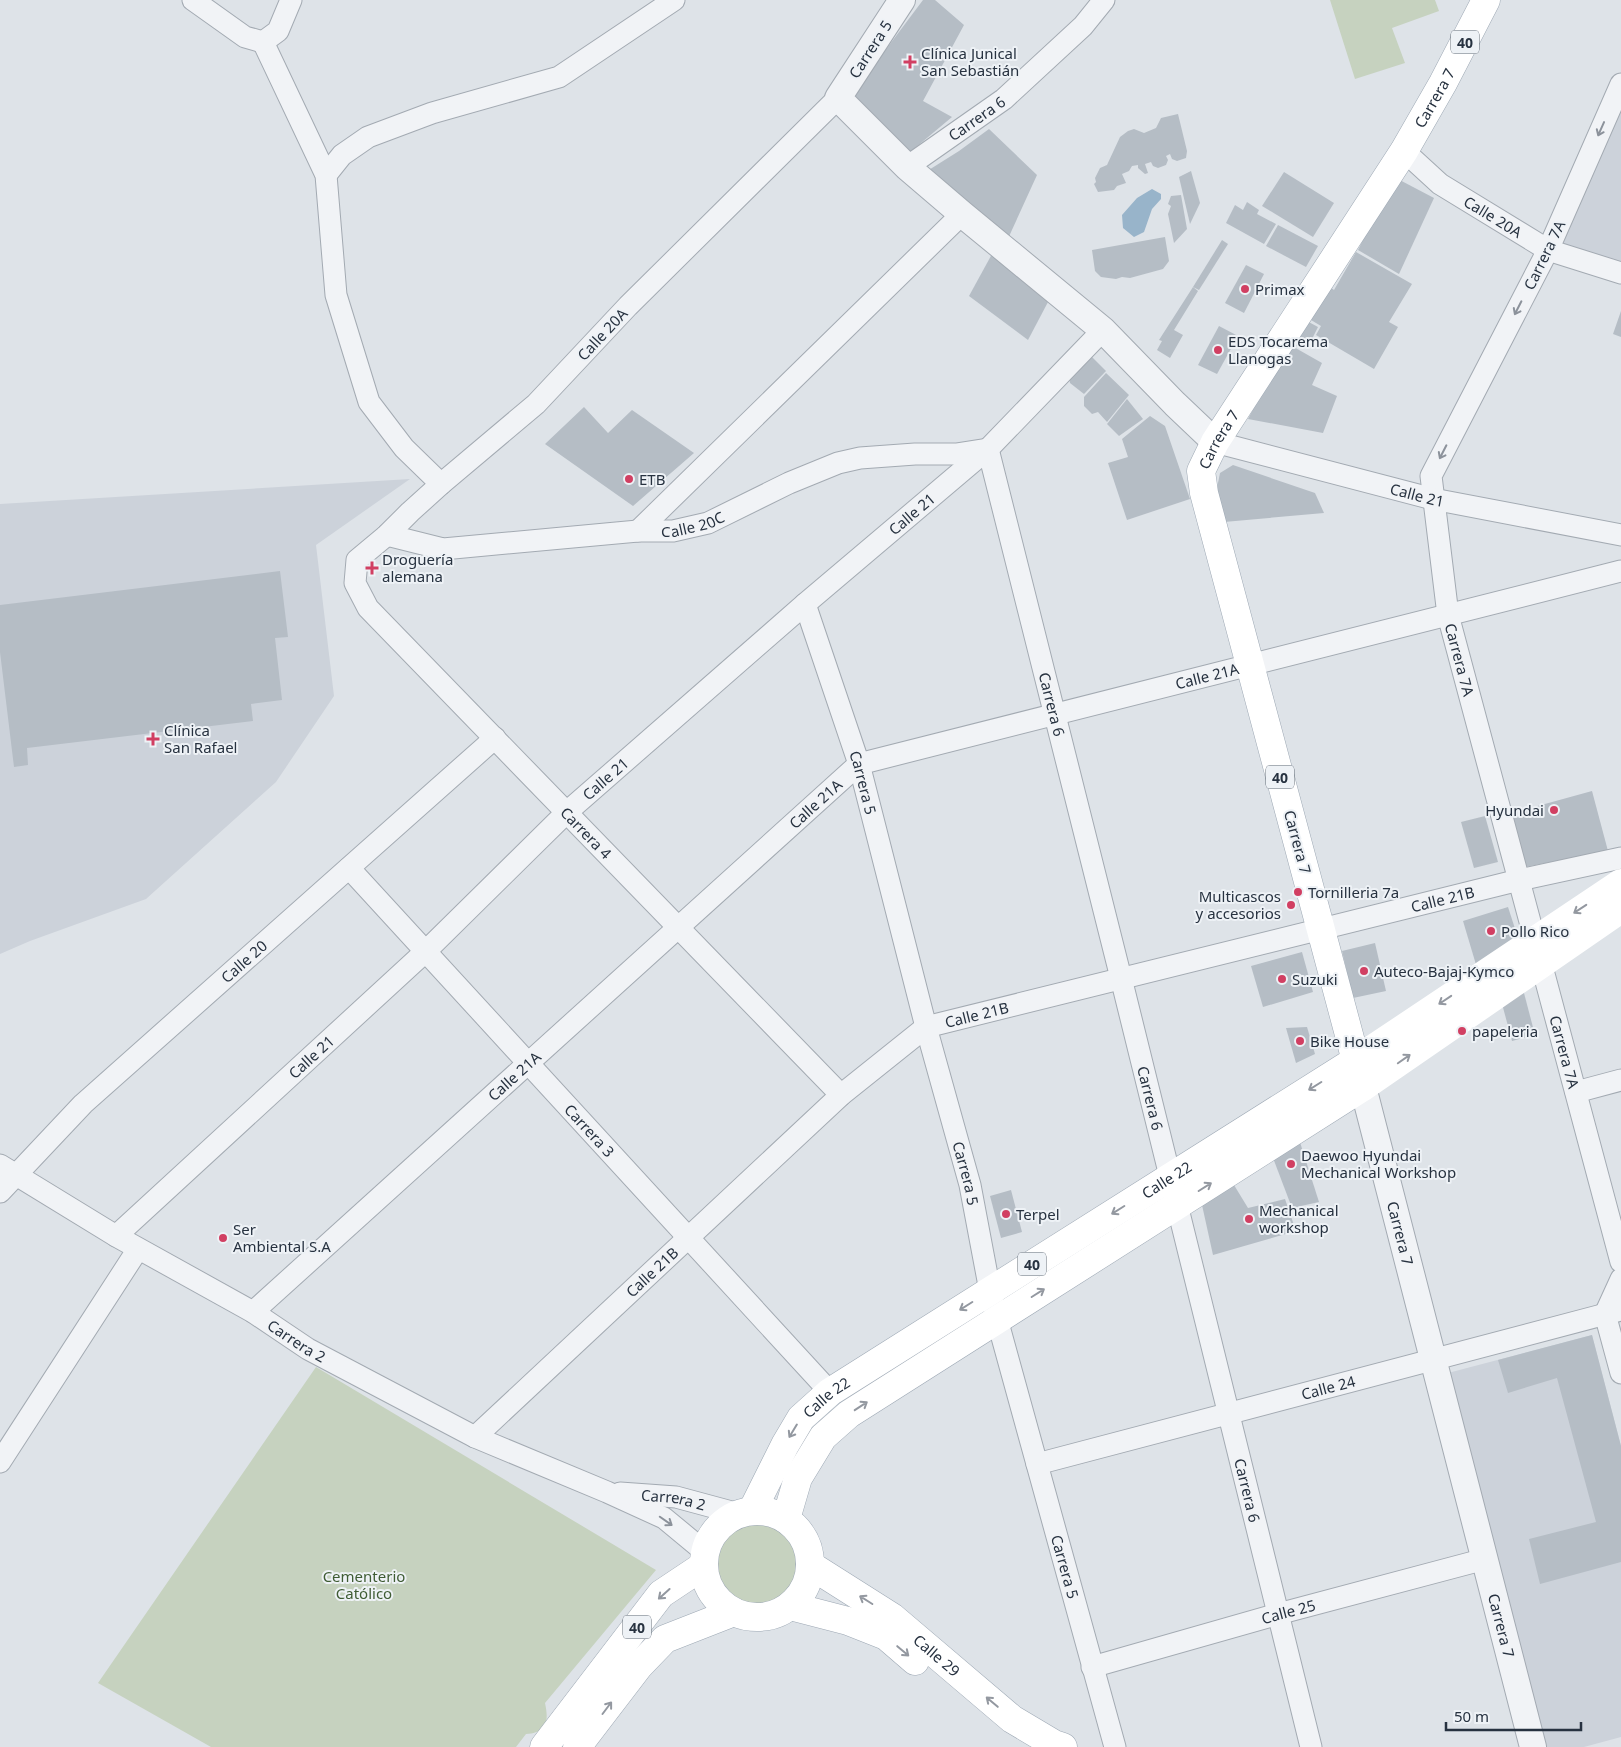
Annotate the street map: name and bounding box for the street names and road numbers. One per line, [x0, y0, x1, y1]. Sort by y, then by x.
street label: Carrera 5 [844, 16, 896, 82]
road number: 40 [1451, 31, 1479, 54]
street label: Carrera 7 [1409, 65, 1459, 131]
street label: Carrera 6 [944, 91, 1009, 145]
street label: Calle 20A [1460, 191, 1526, 242]
street label: Carrera 7A [1519, 217, 1570, 293]
street label: Calle 20A [573, 303, 632, 364]
street label: Carrera 7 [1194, 406, 1243, 472]
street label: Calle 21 [1388, 478, 1446, 511]
street label: Calle 21 [884, 488, 939, 539]
street label: Calle 20C [661, 506, 728, 541]
street label: Carrera 7A [1441, 621, 1479, 699]
street label: Calle 21A [1173, 658, 1241, 694]
street label: Carrera 6 [1035, 670, 1070, 738]
street label: Carrera 5 [845, 748, 881, 817]
street label: Calle 21 [578, 753, 633, 804]
road number: 40 [1266, 766, 1294, 789]
street label: Calle 21A [784, 774, 846, 833]
street label: Carrera 4 [556, 802, 616, 863]
street label: Carrera 7 [1280, 808, 1316, 876]
street label: Calle 21B [1409, 881, 1477, 916]
street label: Calle 20 [216, 935, 271, 987]
street label: Calle 21B [943, 997, 1011, 1032]
street label: Carrera 7A [1545, 1013, 1584, 1091]
street label: Calle 21 [284, 1031, 338, 1083]
street label: Calle 21A [483, 1046, 545, 1105]
street label: Carrera 6 [1133, 1064, 1168, 1132]
street label: Carrera 3 [560, 1099, 619, 1161]
street label: Carrera 5 [948, 1139, 984, 1207]
street label: Calle 22 [1138, 1156, 1195, 1203]
street label: Carrera 7 [1383, 1199, 1418, 1267]
street label: Calle 21B [621, 1242, 682, 1301]
road number: 40 [1018, 1252, 1046, 1276]
street label: Carrera 2 [264, 1315, 329, 1367]
street label: Calle 24 [1299, 1370, 1358, 1404]
street label: Calle 22 [798, 1372, 854, 1422]
street label: Carrera 6 [1230, 1456, 1265, 1524]
street label: Carrera 2 [641, 1485, 708, 1515]
street label: Carrera 5 [1047, 1533, 1084, 1601]
street label: Carrera 7 [1484, 1591, 1520, 1660]
street label: Calle 25 [1259, 1595, 1317, 1628]
road number: 40 [623, 1615, 651, 1638]
street label: Calle 29 [909, 1630, 964, 1681]

